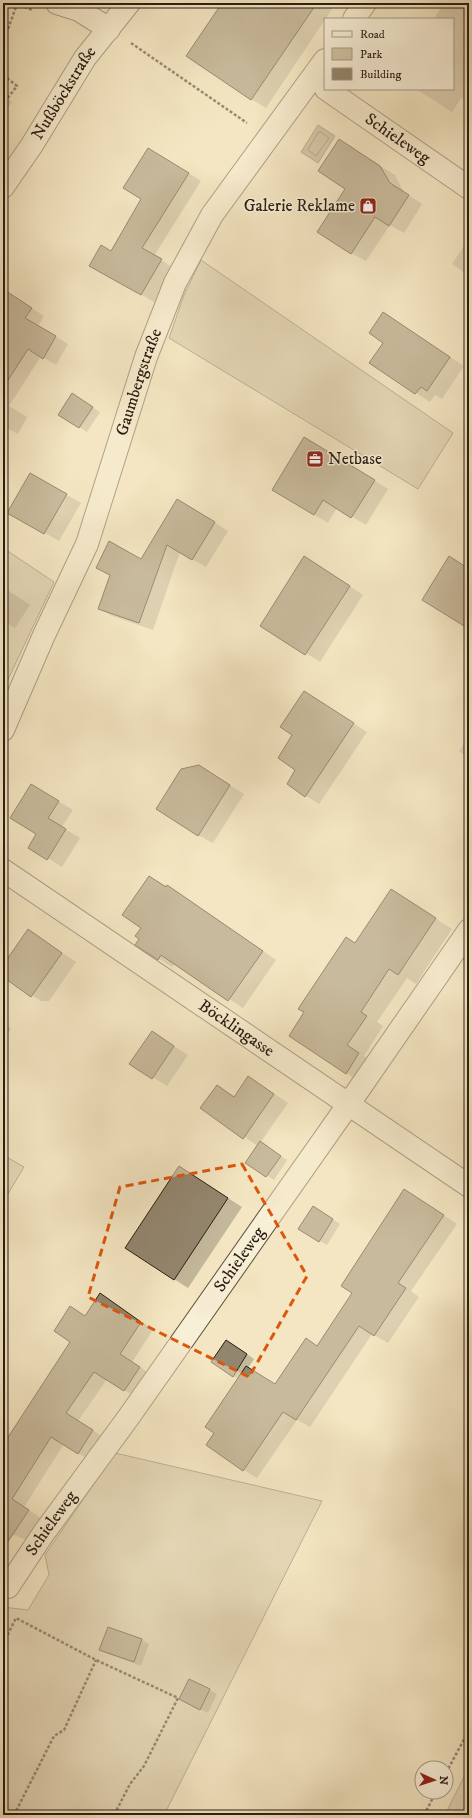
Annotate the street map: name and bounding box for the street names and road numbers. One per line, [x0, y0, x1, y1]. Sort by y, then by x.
street label: Nußböckstraße [27, 42, 101, 144]
street label: Schieleweg [360, 108, 435, 169]
street label: Gaumbergstraße [111, 325, 167, 439]
street label: Böcklingasse [194, 995, 279, 1062]
street label: Schieleweg [209, 1222, 270, 1297]
street label: Schieleweg [21, 1486, 82, 1560]

